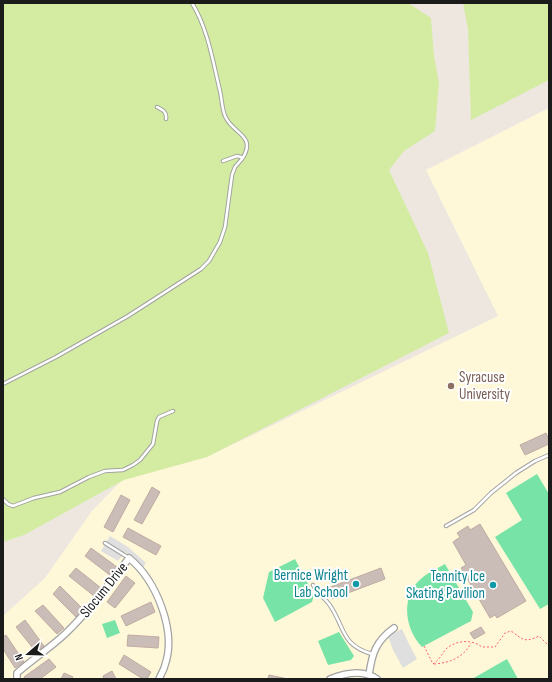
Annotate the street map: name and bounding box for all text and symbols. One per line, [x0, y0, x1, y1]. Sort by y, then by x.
place label: Syracuse University [459, 368, 510, 404]
marker: Syracuse University [446, 381, 456, 391]
street label: Slocum Drive [76, 558, 132, 622]
place label: Bernice Wright Lab School [274, 566, 348, 602]
place label: Tennity Ice Skating Pavilion [406, 567, 485, 603]
marker: Bernice Wright Lab School [351, 579, 361, 589]
marker: Tennity Ice Skating Pavilion [488, 580, 498, 590]
north arrow [8, 634, 48, 674]
text: N [12, 652, 26, 662]

